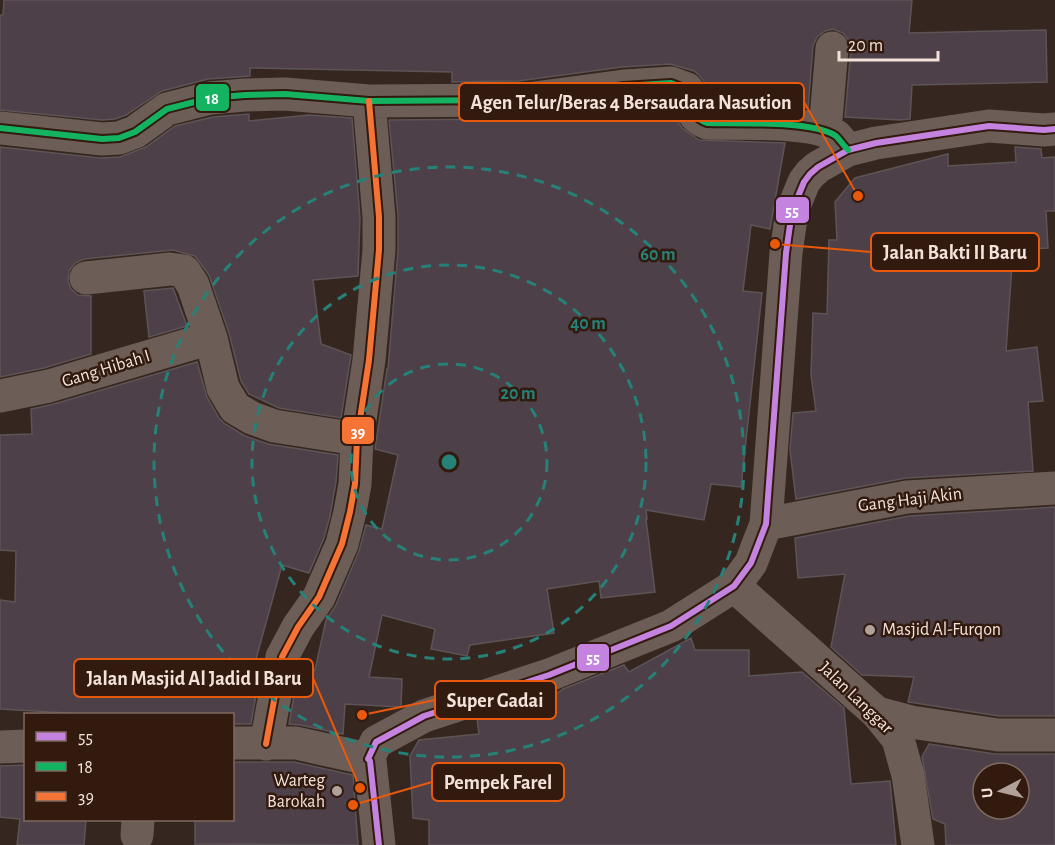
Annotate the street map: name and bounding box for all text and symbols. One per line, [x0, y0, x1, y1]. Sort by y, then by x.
scale bar [839, 24, 938, 62]
text: 20 m [848, 37, 883, 55]
line badge: 18 [195, 83, 230, 112]
callout: Agen Telur/Beras 4 Bersaudara Nasution [459, 83, 804, 121]
text: 18 [205, 91, 219, 107]
text: Agen Telur/Beras 4 Bersaudara Nasution [470, 93, 792, 113]
line badge: 55 [775, 196, 810, 224]
text: 55 [785, 203, 799, 219]
callout: Jalan Bakti II Baru [871, 233, 1039, 271]
text: Jalan Bakti II Baru [883, 243, 1027, 263]
text: 60 m [640, 246, 676, 264]
text: 40 m [570, 315, 606, 333]
street label: Gang Hibah I [60, 347, 152, 391]
text: 20 m [500, 385, 536, 403]
line badge: 39 [341, 416, 375, 445]
text: 39 [351, 424, 366, 440]
centre of rings [439, 452, 459, 472]
street label: Gang Haji Akin [857, 485, 963, 515]
place label: Masjid Al-Furqon [882, 621, 1001, 639]
marker: Masjid Al-Furqon [863, 623, 877, 637]
line badge: 55 [576, 643, 610, 672]
text: 55 [586, 650, 600, 666]
callout: Jalan Masjid Al Jadid I Baru [74, 659, 313, 697]
street label: Jalan Langgar [816, 659, 896, 737]
text: Jalan Masjid Al Jadid I Baru [86, 669, 302, 689]
callout: Super Gadai [435, 681, 556, 719]
text: Super Gadai [447, 691, 543, 711]
legend [24, 713, 234, 821]
text: 55 [78, 729, 93, 747]
text: 18 [78, 759, 93, 777]
north arrow [971, 761, 1031, 821]
callout: Pempek Farel [432, 763, 564, 801]
place label: Warteg Barokah [267, 772, 325, 811]
text: Pempek Farel [444, 773, 552, 793]
marker: Warteg Barokah [330, 784, 344, 798]
text: U [979, 787, 996, 799]
text: 39 [78, 789, 94, 807]

